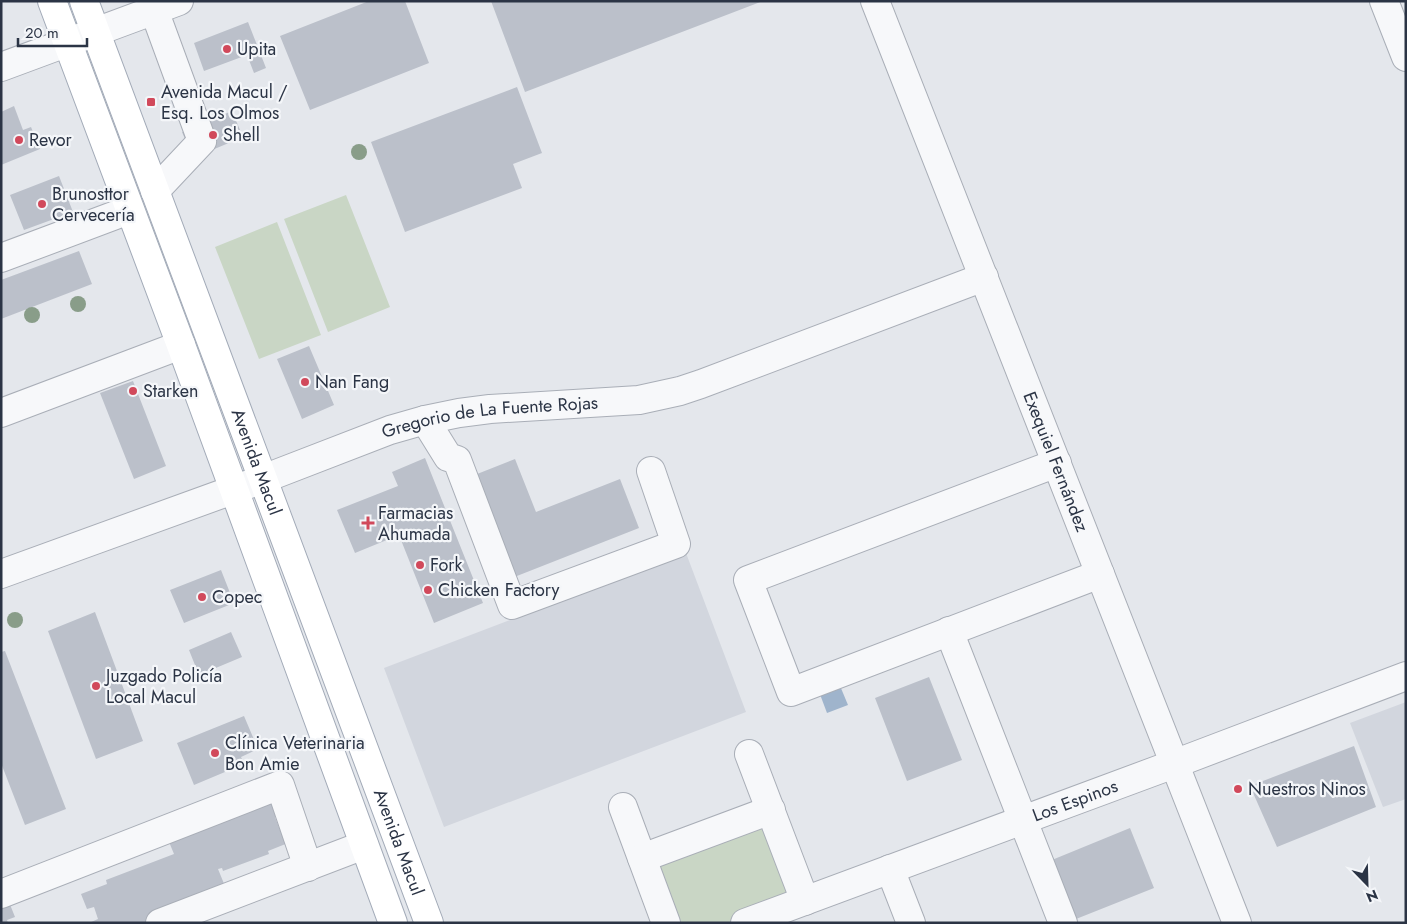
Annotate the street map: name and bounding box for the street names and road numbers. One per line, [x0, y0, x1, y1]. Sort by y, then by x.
street label: Exequiel Fernández [1017, 388, 1095, 536]
street label: Gregorio de La Fuente Rojas [378, 390, 599, 445]
street label: Avenida Macul [225, 405, 288, 519]
street label: Los Espinos [1029, 773, 1121, 828]
street label: Avenida Macul [367, 785, 430, 899]

